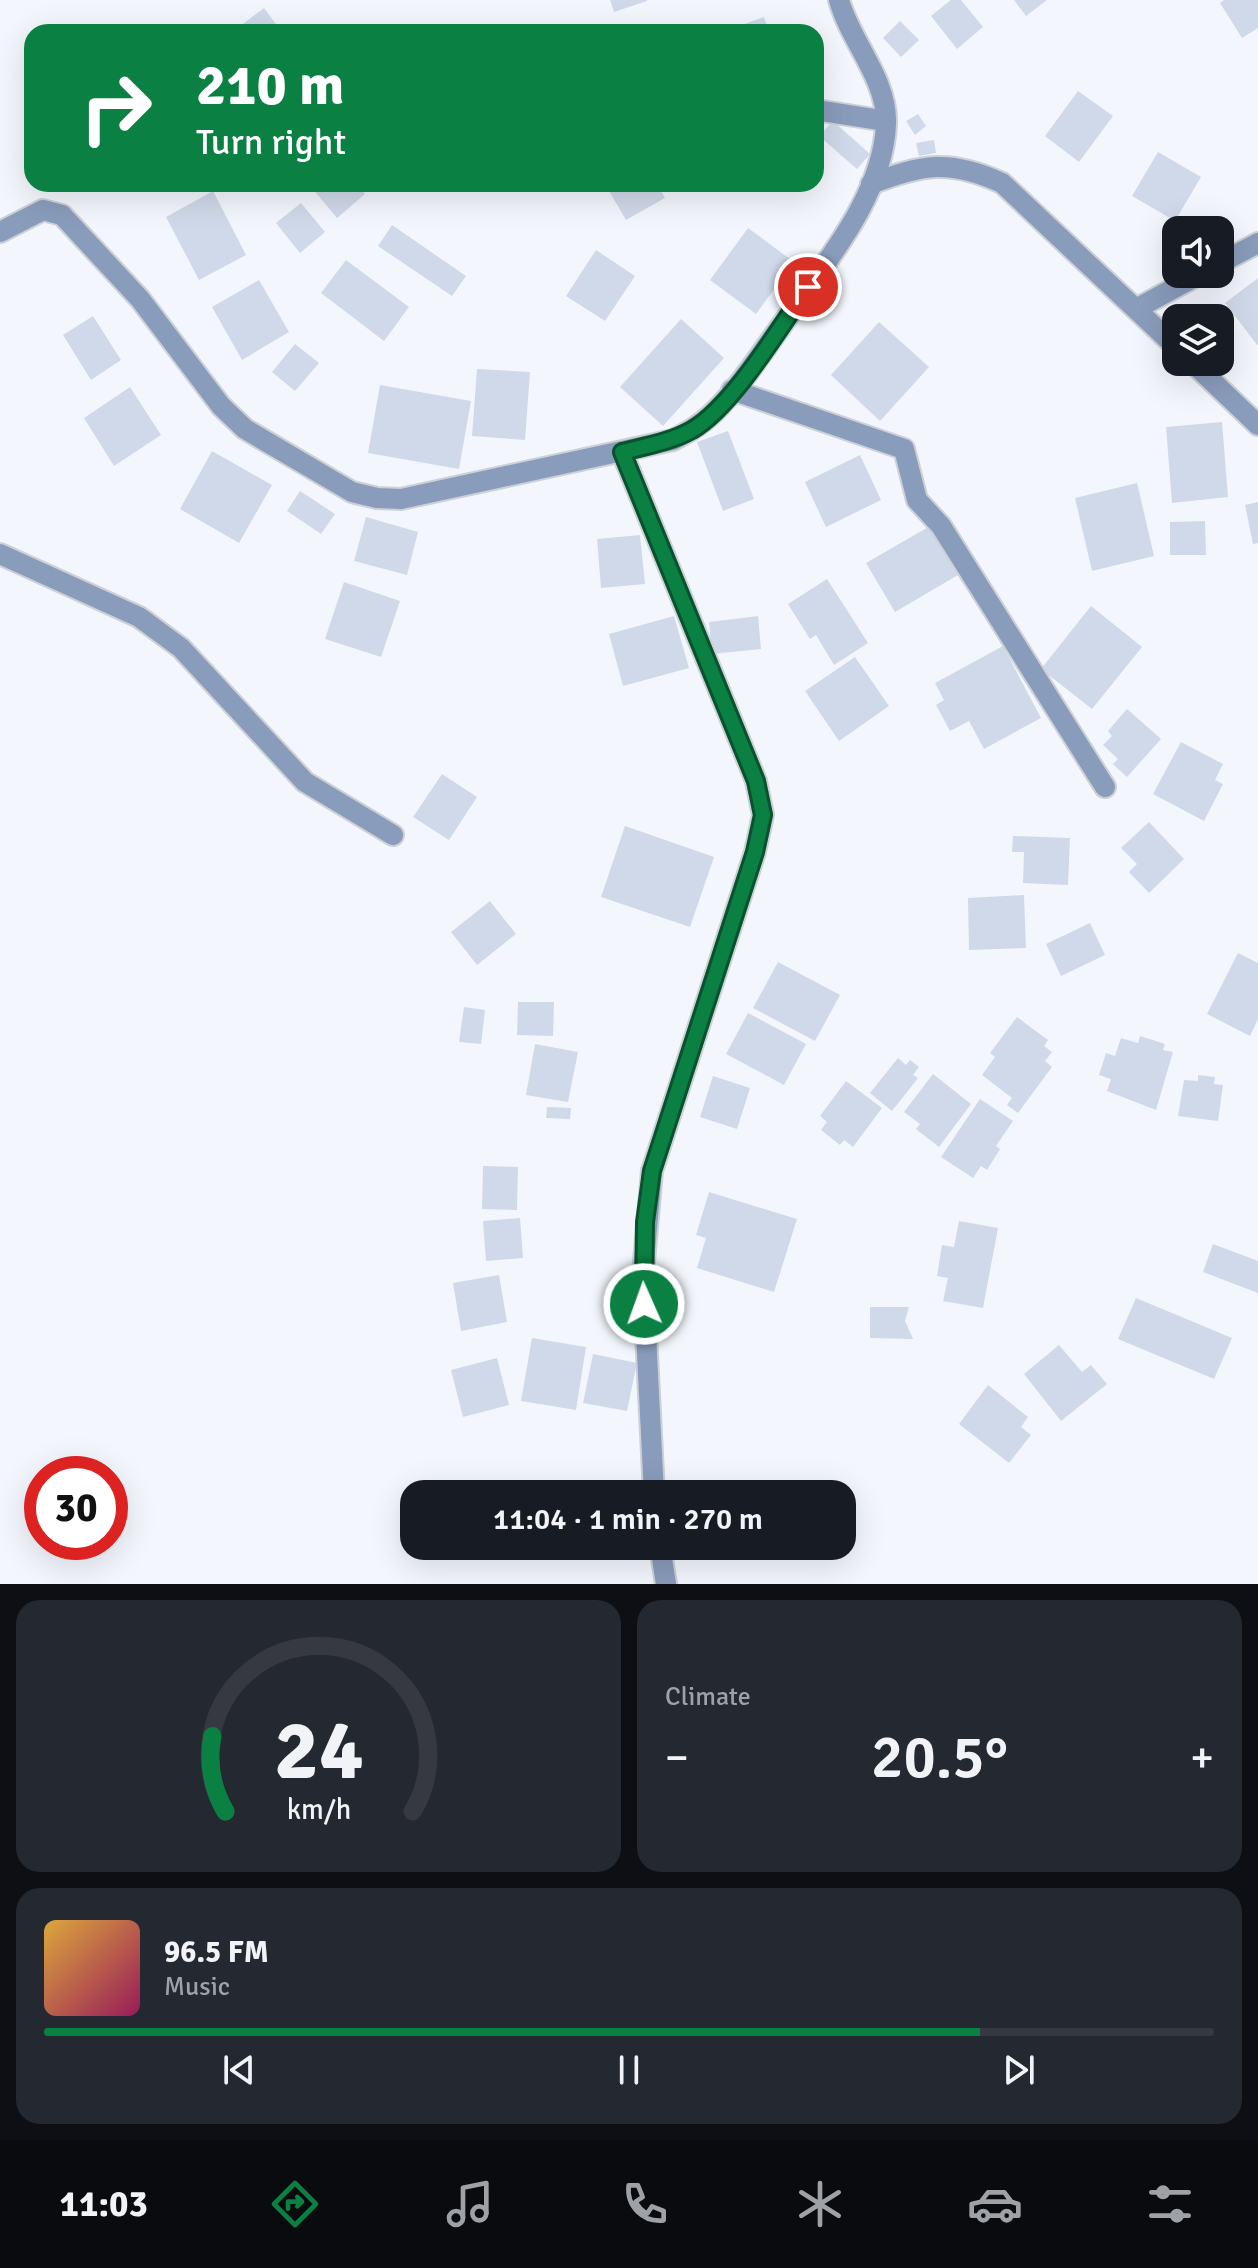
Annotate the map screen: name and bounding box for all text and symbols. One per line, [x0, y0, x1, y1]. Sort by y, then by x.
text: 210 m [196, 51, 344, 120]
icon: right [64, 56, 168, 160]
text: Turn right [196, 120, 346, 165]
map controls [1162, 216, 1234, 376]
button: sound [1162, 216, 1234, 288]
pin [774, 253, 842, 321]
icon: arrive [786, 265, 830, 309]
button: layers [1162, 304, 1234, 376]
position arrow [602, 1262, 686, 1346]
speed limit sign: 30 [24, 1456, 128, 1560]
text: 11:04 · 1 min · 270 m [493, 1501, 763, 1538]
text: Climate [665, 1681, 751, 1713]
text: 24 [274, 1700, 363, 1802]
text: 20.5° [871, 1721, 1008, 1795]
text: − [665, 1731, 689, 1785]
text: + [1190, 1731, 1214, 1785]
text: km/h [286, 1792, 351, 1827]
text: 96.5 FM [164, 1934, 269, 1971]
text: Music [164, 1971, 230, 2003]
icon: previous [217, 2048, 261, 2092]
icon: pause [607, 2048, 651, 2092]
icon: next [997, 2048, 1041, 2092]
icon: directions [267, 2176, 323, 2232]
icon: music [442, 2176, 498, 2232]
icon: phone [617, 2176, 673, 2232]
icon: climate [792, 2176, 848, 2232]
icon: car [967, 2176, 1023, 2232]
icon: filters [1142, 2176, 1198, 2232]
text: 11:03 [60, 2182, 148, 2227]

